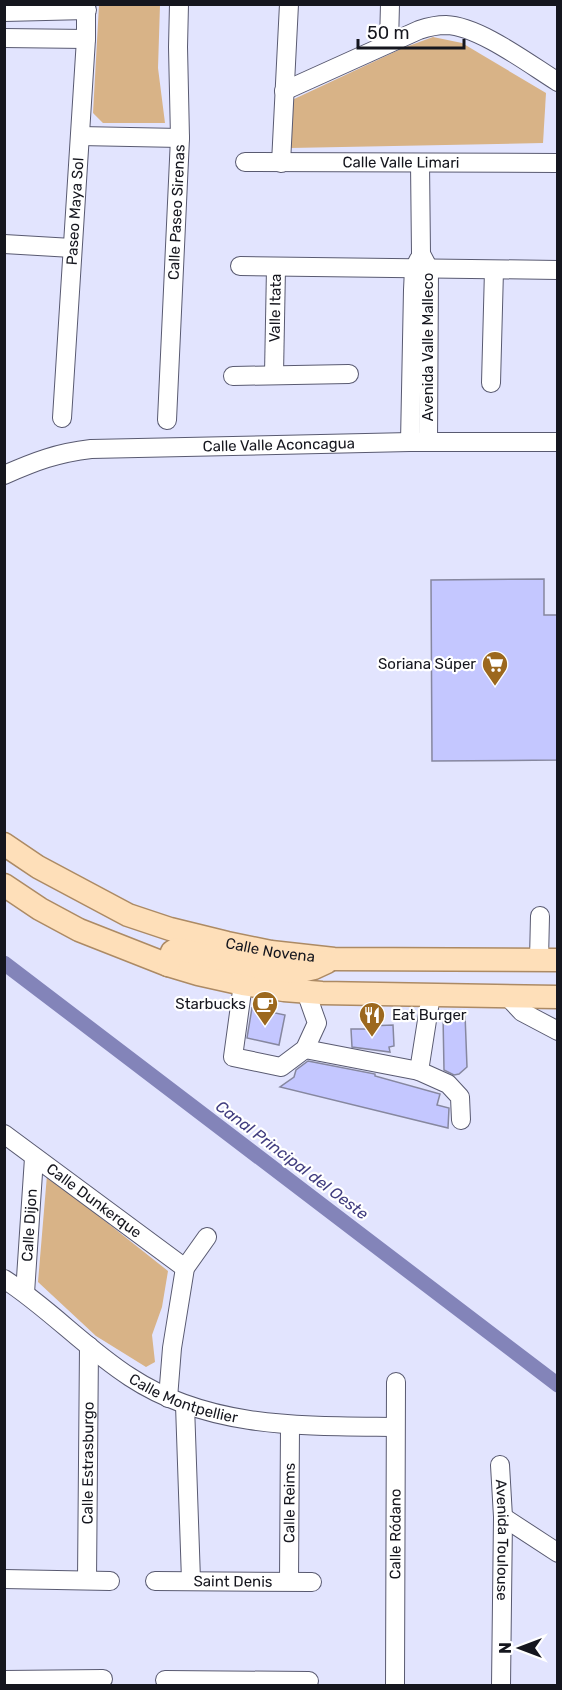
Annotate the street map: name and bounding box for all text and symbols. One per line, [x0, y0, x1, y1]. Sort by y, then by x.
scale bar [358, 12, 464, 50]
text: 50 m [367, 22, 410, 44]
street label: Calle Paseo Sirenas [164, 144, 189, 280]
street label: Calle Valle Limari [342, 153, 460, 172]
street label: Paseo Maya Sol [63, 157, 87, 266]
street label: Valle Itata [266, 273, 285, 343]
street label: Avenida Valle Malleco [419, 273, 437, 421]
street label: Calle Valle Aconcagua [202, 434, 355, 456]
supermarket icon: Soriana Súper [480, 649, 510, 687]
place label: Soriana Súper [378, 655, 476, 673]
street label: Calle Novena [224, 934, 316, 966]
cafe icon: Starbucks [250, 989, 280, 1027]
place label: Starbucks [175, 995, 246, 1013]
restaurant icon: Eat Burger [357, 1000, 387, 1038]
place label: Eat Burger [392, 1006, 467, 1024]
water label: Canal Principal del Oeste [212, 1097, 372, 1224]
street label: Calle Dunkerque [43, 1160, 145, 1242]
street label: Calle Dijon [18, 1188, 41, 1262]
street label: Calle Montpellier [126, 1370, 240, 1427]
street label: Calle Estrasburgo [78, 1401, 98, 1525]
street label: Calle Reims [280, 1462, 299, 1543]
street label: Avenida Toulouse [492, 1479, 512, 1601]
street label: Calle Ródano [386, 1488, 405, 1580]
street label: Saint Denis [193, 1572, 273, 1591]
north arrow [490, 1618, 550, 1678]
text: N [496, 1642, 515, 1654]

